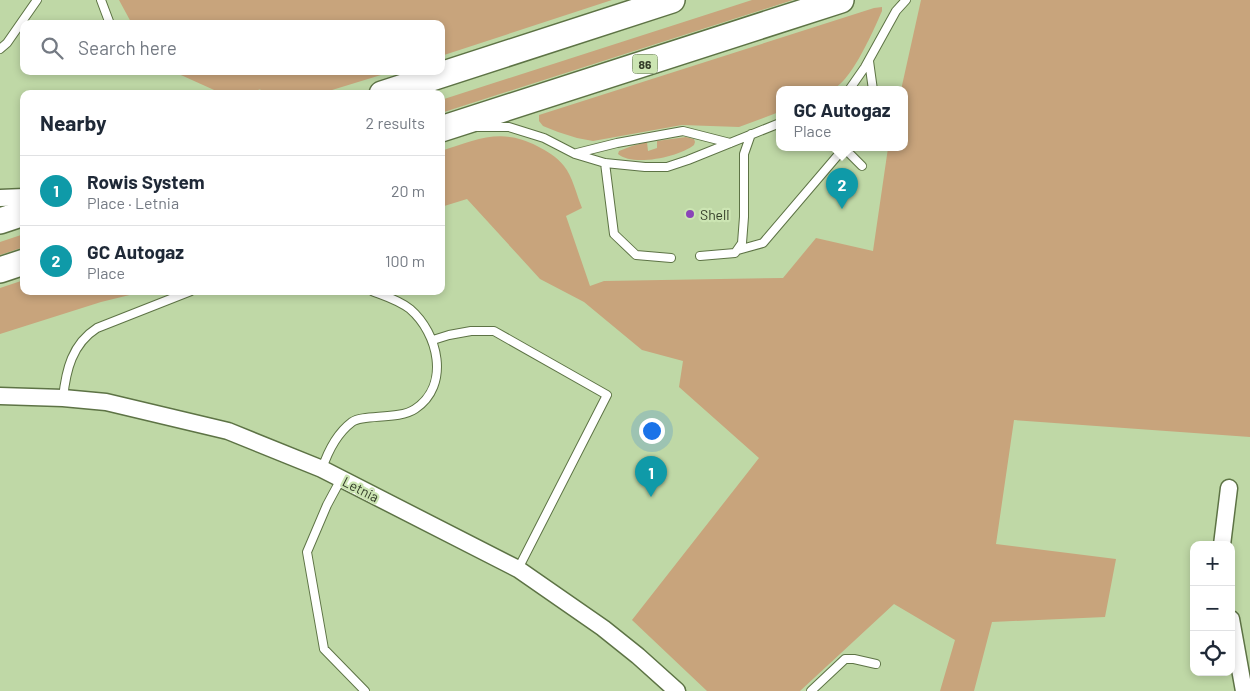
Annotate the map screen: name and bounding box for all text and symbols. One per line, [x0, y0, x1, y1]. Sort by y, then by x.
search box [20, 20, 445, 75]
icon: search [38, 34, 66, 62]
text: Search here [78, 36, 177, 59]
road number: 86 [632, 54, 658, 74]
popup [776, 86, 908, 151]
text: GC Autogaz [793, 98, 891, 121]
text: Nearby [40, 110, 106, 135]
text: 2 results [366, 113, 425, 132]
text: Place [793, 121, 832, 140]
pin: 2 [826, 168, 858, 209]
text: Rowis System [87, 170, 205, 193]
text: 1 [53, 181, 59, 200]
text: 20 m [391, 181, 425, 200]
text: Place · Letnia [87, 193, 179, 212]
place label: Shell [700, 206, 730, 223]
marker: Shell [684, 208, 696, 220]
text: GC Autogaz [87, 240, 184, 263]
text: 2 [52, 251, 60, 270]
text: 100 m [385, 251, 425, 270]
text: Place [87, 263, 125, 282]
your location [639, 418, 665, 444]
pin: 1 [635, 456, 667, 497]
street label: Letnia [340, 473, 382, 505]
map controls [1190, 541, 1235, 676]
button: + [1190, 541, 1235, 586]
button: − [1190, 586, 1235, 631]
button: locate [1190, 631, 1235, 676]

